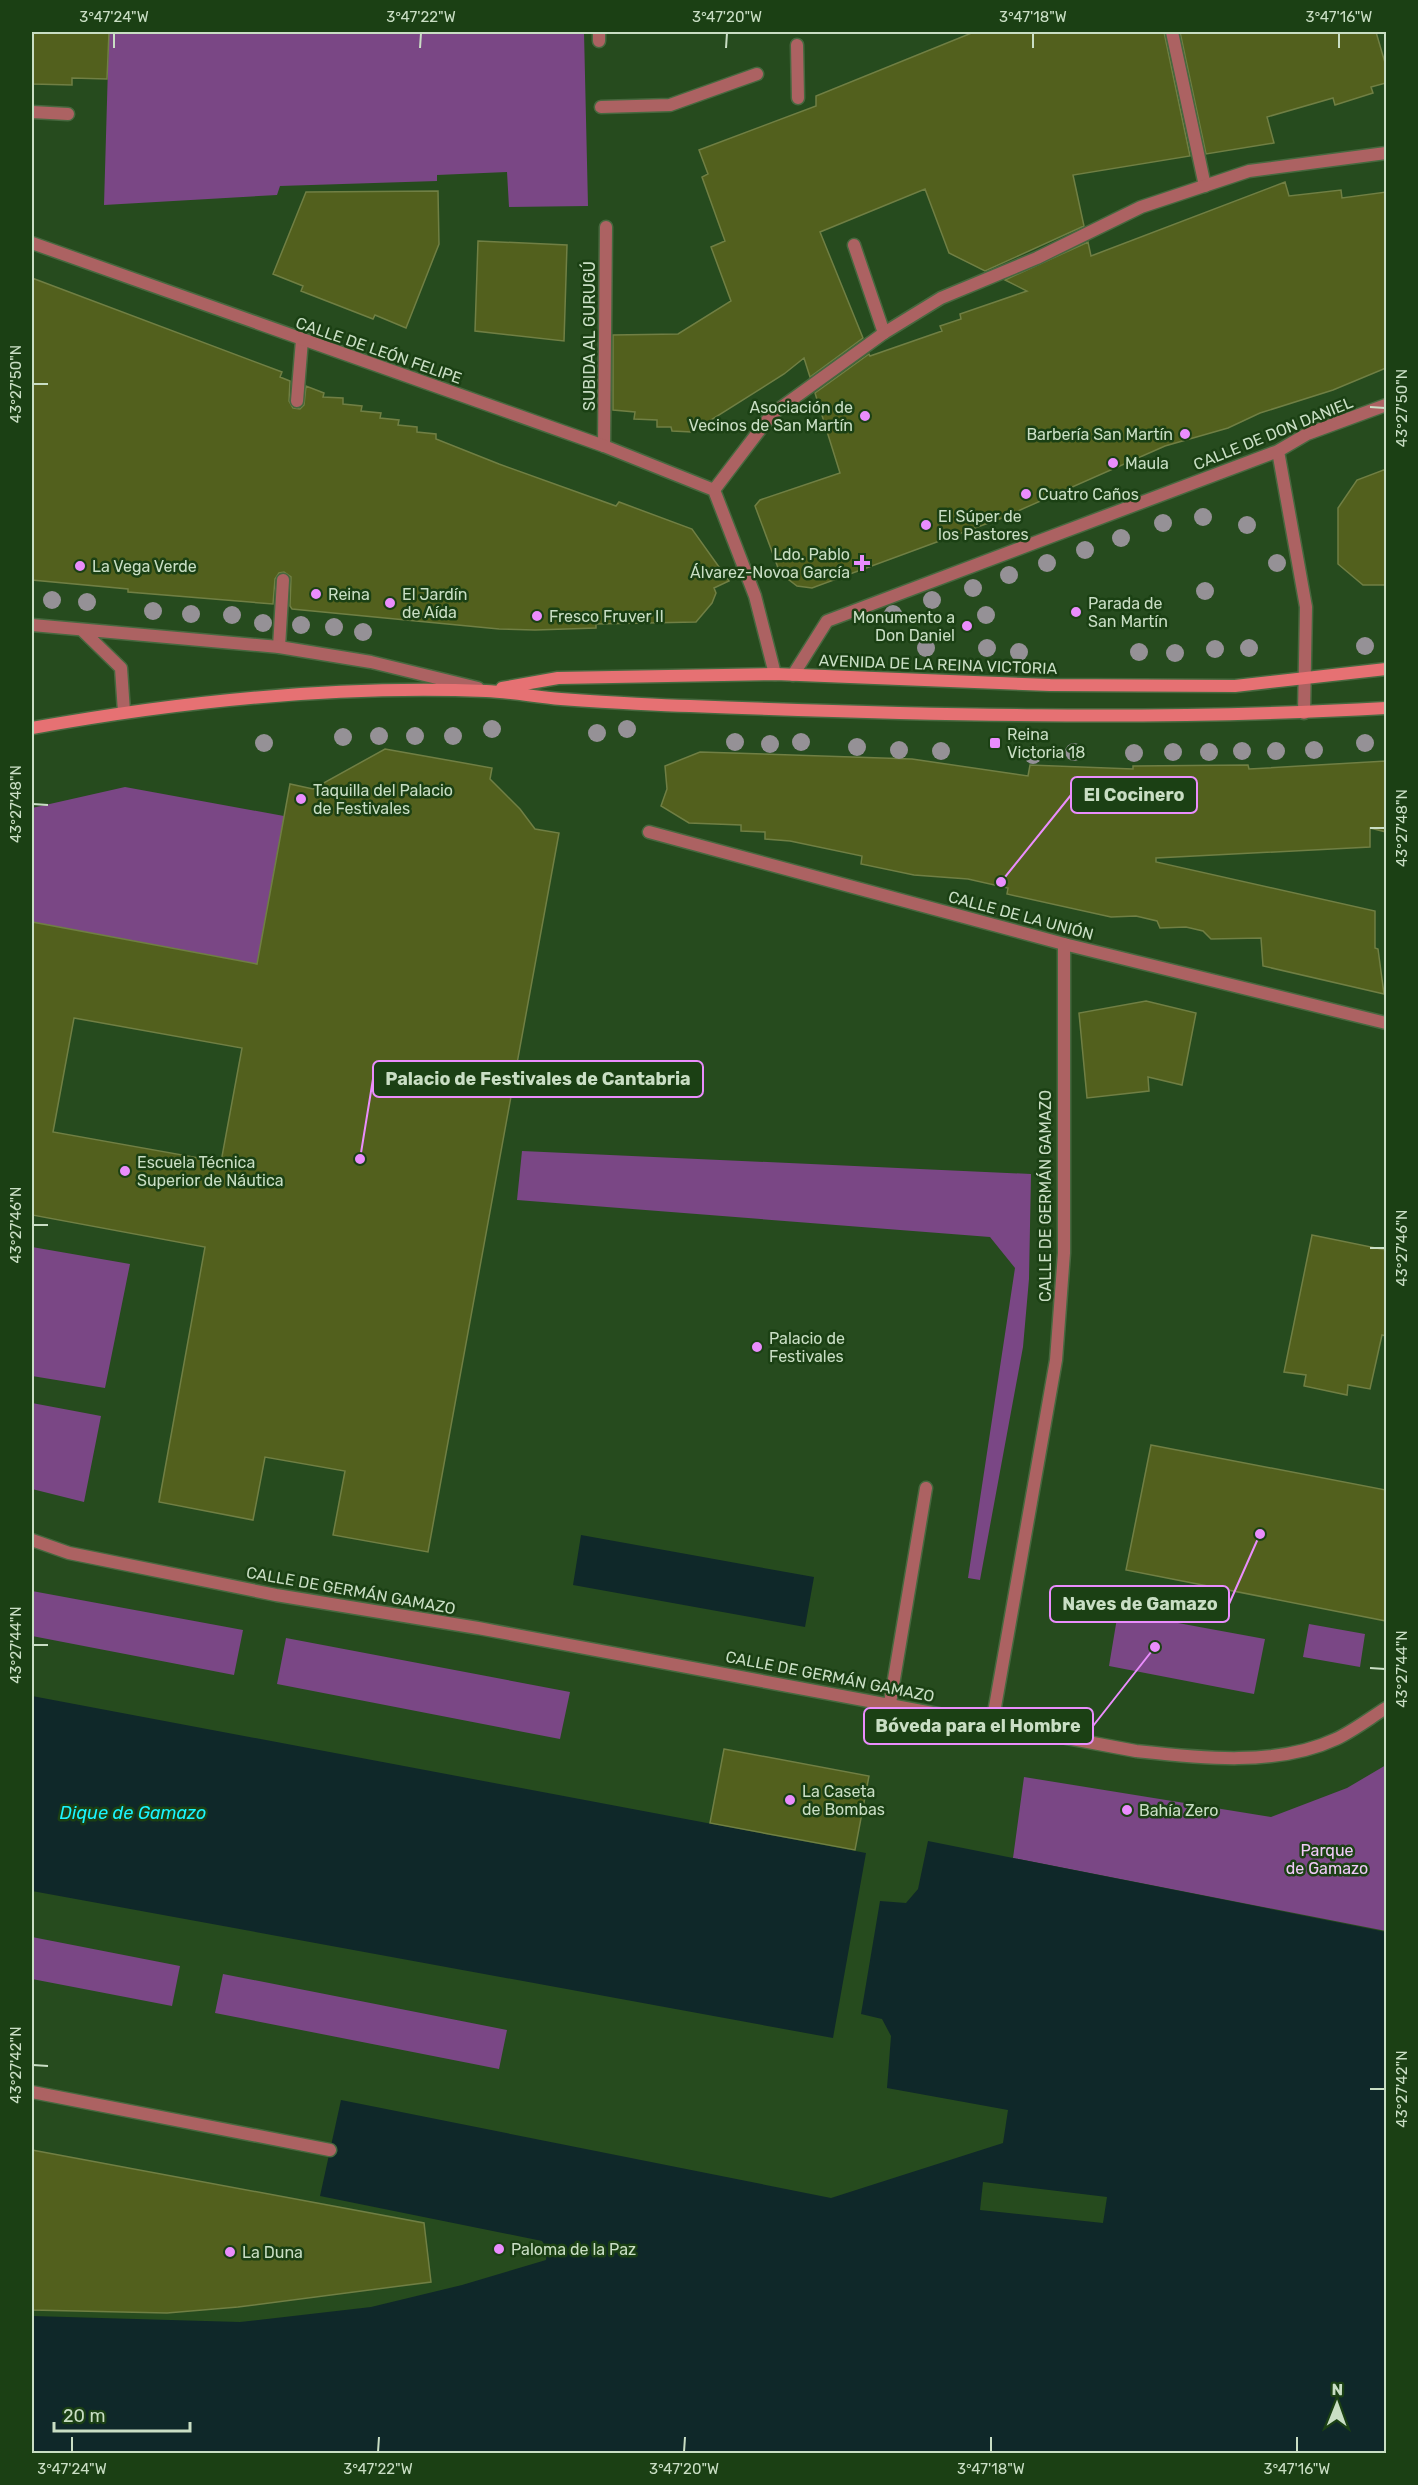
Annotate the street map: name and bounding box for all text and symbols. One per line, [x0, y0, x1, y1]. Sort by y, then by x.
text: 3°47'24"W [79, 8, 149, 26]
text: 3°47'22"W [386, 8, 456, 26]
text: 3°47'20"W [692, 8, 762, 26]
text: 3°47'18"W [999, 8, 1067, 26]
text: 3°47'16"W [1306, 8, 1372, 26]
street label: SUBIDA AL GURUGÚ [579, 261, 599, 411]
street label: CALLE DE LEÓN FELIPE [293, 312, 465, 388]
text: 43°27'50"N [7, 345, 25, 423]
text: 43°27'50"N [1393, 369, 1411, 447]
street label: CALLE DE DON DANIEL [1191, 393, 1356, 474]
place label: Asociación de Vecinos de San Martín [688, 398, 853, 435]
marker: Asociación de Vecinos de San Martín [858, 409, 872, 423]
place label: Barbería San Martín [1026, 425, 1173, 444]
marker: Barbería San Martín [1178, 427, 1192, 441]
place label: Maula [1125, 454, 1169, 473]
marker: Maula [1106, 456, 1120, 470]
place label: Cuatro Caños [1038, 485, 1139, 504]
marker: Cuatro Caños [1019, 487, 1033, 501]
place label: El Súper de los Pastores [938, 507, 1029, 544]
marker: El Súper de los Pastores [919, 518, 933, 532]
place label: Ldo. Pablo Álvarez-Novoa García [690, 545, 850, 582]
marker: Ldo. Pablo Álvarez-Novoa García [855, 556, 869, 570]
place label: La Vega Verde [92, 557, 197, 576]
marker: La Vega Verde [73, 559, 87, 573]
place label: Reina [328, 585, 370, 604]
place label: El Jardín de Aída [402, 585, 467, 622]
marker: Reina [309, 587, 323, 601]
place label: Parada de San Martín [1088, 594, 1168, 631]
marker: El Jardín de Aída [383, 596, 397, 610]
marker: Parada de San Martín [1069, 605, 1083, 619]
place label: Fresco Fruver II [549, 607, 664, 626]
place label: Monumento a Don Daniel [853, 608, 955, 645]
marker: Fresco Fruver II [530, 609, 544, 623]
marker: Monumento a Don Daniel [960, 619, 974, 633]
street label: AVENIDA DE LA REINA VICTORIA [818, 651, 1058, 678]
place label: Reina Victoria 18 [1007, 725, 1085, 762]
marker: Reina Victoria 18 [988, 736, 1002, 750]
text: 43°27'48"N [7, 765, 25, 843]
callout: El Cocinero [1071, 777, 1197, 813]
place label: Taquilla del Palacio de Festivales [313, 781, 453, 818]
text: El Cocinero [1083, 784, 1185, 806]
text: 43°27'48"N [1393, 789, 1411, 867]
marker: Taquilla del Palacio de Festivales [294, 792, 308, 806]
street label: CALLE DE LA UNIÓN [946, 886, 1096, 944]
callout: Palacio de Festivales de Cantabria [373, 1061, 703, 1097]
text: Palacio de Festivales de Cantabria [385, 1068, 691, 1090]
street label: CALLE DE GERMÁN GAMAZO [1036, 1090, 1055, 1302]
place label: Escuela Técnica Superior de Náutica [137, 1153, 284, 1190]
marker: Escuela Técnica Superior de Náutica [118, 1164, 132, 1178]
text: 43°27'46"N [7, 1187, 25, 1264]
text: 43°27'46"N [1393, 1210, 1411, 1287]
place label: Palacio de Festivales [769, 1329, 845, 1366]
marker: Palacio de Festivales [750, 1340, 764, 1354]
street label: CALLE DE GERMÁN GAMAZO [245, 1563, 457, 1618]
callout: Naves de Gamazo [1050, 1586, 1229, 1622]
text: Naves de Gamazo [1062, 1593, 1218, 1615]
text: 43°27'44"N [7, 1606, 25, 1684]
text: 43°27'44"N [1393, 1630, 1411, 1708]
street label: CALLE DE GERMÁN GAMAZO [724, 1647, 936, 1706]
callout: Bóveda para el Hombre [864, 1708, 1093, 1744]
text: Bóveda para el Hombre [875, 1715, 1081, 1737]
place label: La Caseta de Bombas [802, 1782, 885, 1819]
marker: La Caseta de Bombas [783, 1793, 797, 1807]
place label: Bahía Zero [1139, 1801, 1218, 1820]
water label: Dique de Gamazo [60, 1802, 206, 1824]
marker: Bahía Zero [1120, 1803, 1134, 1817]
park label: Parque de Gamazo [1286, 1841, 1368, 1878]
text: 43°27'42"N [7, 2026, 25, 2104]
text: 43°27'42"N [1393, 2050, 1411, 2128]
place label: Paloma de la Paz [511, 2240, 636, 2259]
marker: Paloma de la Paz [492, 2242, 506, 2256]
place label: La Duna [242, 2243, 303, 2262]
marker: La Duna [223, 2245, 237, 2259]
north arrow [1307, 2374, 1367, 2434]
text: N [1331, 2380, 1343, 2399]
scale bar [54, 2395, 190, 2433]
text: 20 m [63, 2405, 105, 2427]
text: 3°47'24"W [37, 2460, 107, 2478]
text: 3°47'22"W [343, 2460, 413, 2478]
text: 3°47'20"W [649, 2460, 719, 2478]
text: 3°47'18"W [957, 2460, 1025, 2478]
text: 3°47'16"W [1264, 2460, 1330, 2478]

